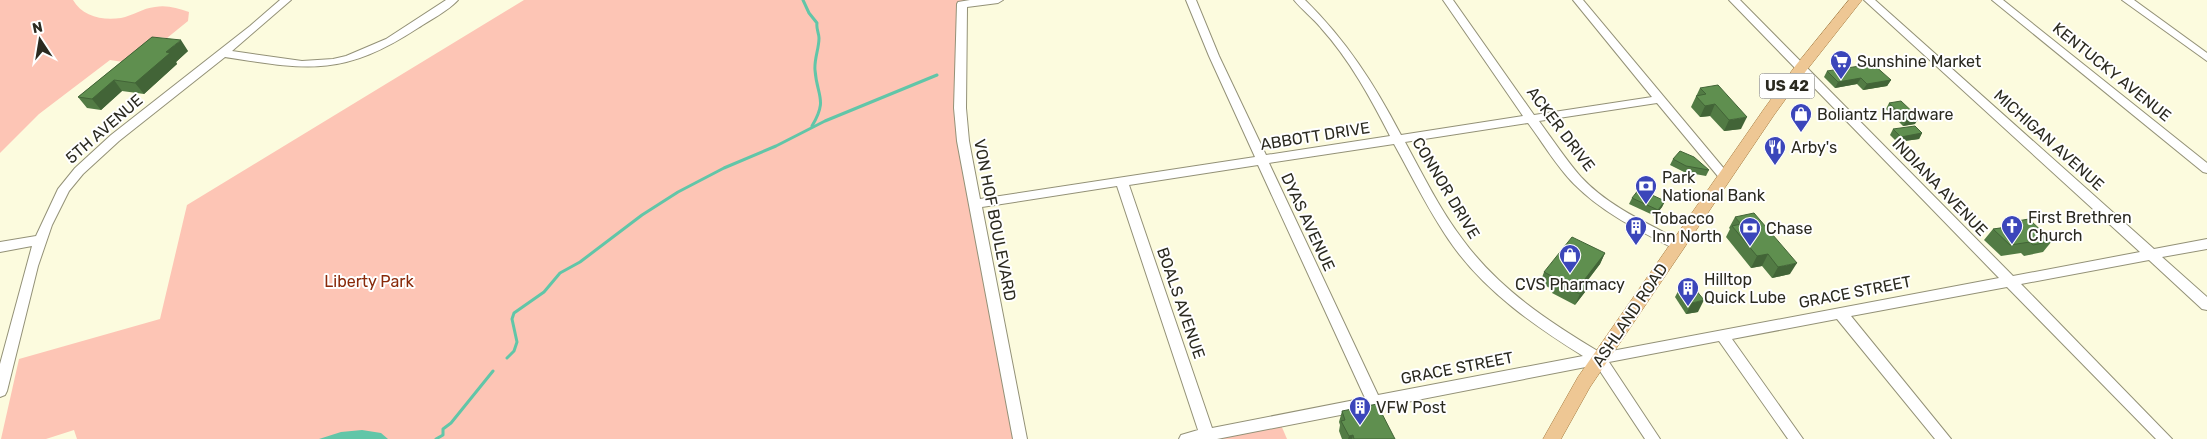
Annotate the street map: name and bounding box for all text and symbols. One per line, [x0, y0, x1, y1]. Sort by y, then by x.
north arrow [15, 15, 65, 65]
text: N [31, 18, 44, 37]
street label: KENTUCKY AVENUE [2049, 18, 2175, 126]
supermarket icon: Sunshine Market [1829, 49, 1853, 80]
place label: Sunshine Market [1857, 52, 1981, 71]
road number: US 42 [1760, 74, 1814, 98]
street label: ACKER DRIVE [1523, 83, 1599, 175]
street label: MICHIGAN AVENUE [1990, 86, 2108, 194]
street label: 5TH AVENUE [62, 90, 146, 168]
shop icon: Boliantz Hardware [1789, 102, 1813, 133]
place label: Boliantz Hardware [1817, 105, 1953, 124]
street label: ABBOTT DRIVE [1259, 118, 1371, 154]
street label: CONNOR DRIVE [1408, 134, 1484, 242]
street label: INDIANA AVENUE [1888, 134, 1992, 240]
restaurant icon: Arby's [1763, 135, 1787, 166]
street label: VON HOF BOULEVARD [970, 137, 1020, 303]
place label: Arby's [1791, 138, 1837, 157]
place label: Park National Bank [1662, 168, 1766, 205]
street label: DYAS AVENUE [1277, 170, 1339, 274]
bank icon: Park National Bank [1634, 174, 1658, 205]
place label: First Brethren Church [2028, 208, 2132, 245]
place label: Tobacco Inn North [1652, 209, 1722, 246]
church icon: First Brethren Church [2000, 214, 2024, 245]
building icon: Tobacco Inn North [1624, 215, 1648, 246]
bank icon: Chase [1738, 216, 1762, 247]
place label: Chase [1766, 219, 1812, 238]
shop icon: CVS Pharmacy [1558, 243, 1582, 274]
street label: BOALS AVENUE [1153, 245, 1209, 361]
street label: ASHLAND ROAD [1588, 260, 1672, 370]
place label: Hilltop Quick Lube [1704, 270, 1786, 307]
park label: Liberty Park [324, 272, 414, 291]
street label: GRACE STREET [1797, 272, 1913, 312]
place label: CVS Pharmacy [1515, 275, 1625, 294]
building icon: Hilltop Quick Lube [1676, 276, 1700, 307]
street label: GRACE STREET [1399, 348, 1515, 388]
building icon: VFW Post [1348, 395, 1372, 426]
place label: VFW Post [1376, 398, 1446, 417]

